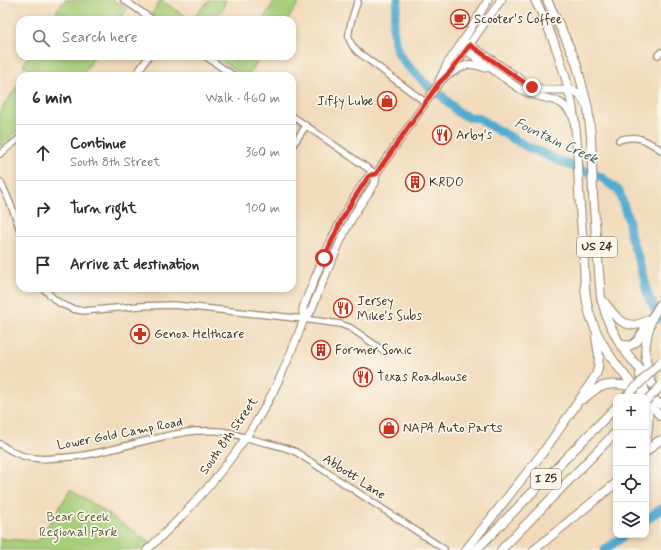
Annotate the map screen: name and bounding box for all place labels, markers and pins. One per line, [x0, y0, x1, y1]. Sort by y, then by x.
cafe icon: Scooter's Coffee [449, 8, 471, 30]
place label: Scooter's Coffee [474, 11, 562, 28]
shop icon: Jiffy Lube [376, 90, 398, 112]
place label: Jiffy Lube [317, 93, 373, 110]
restaurant icon: Arby's [431, 124, 453, 146]
place label: Arby's [456, 127, 492, 144]
building icon: KRDO [404, 171, 426, 193]
place label: KRDO [429, 174, 464, 191]
place label: Jersey Mike's Subs [357, 293, 422, 325]
restaurant icon: Jersey Mike's Subs [332, 297, 354, 319]
pharmacy icon: Genoa Helthcare [129, 323, 151, 345]
place label: Genoa Helthcare [154, 326, 245, 343]
building icon: Former Sonic [310, 339, 332, 361]
place label: Former Sonic [335, 342, 412, 359]
restaurant icon: Texas Roadhouse [352, 366, 374, 388]
place label: Texas Roadhouse [377, 369, 468, 386]
shop icon: NAPA Auto Parts [378, 417, 400, 439]
place label: NAPA Auto Parts [403, 420, 503, 437]

